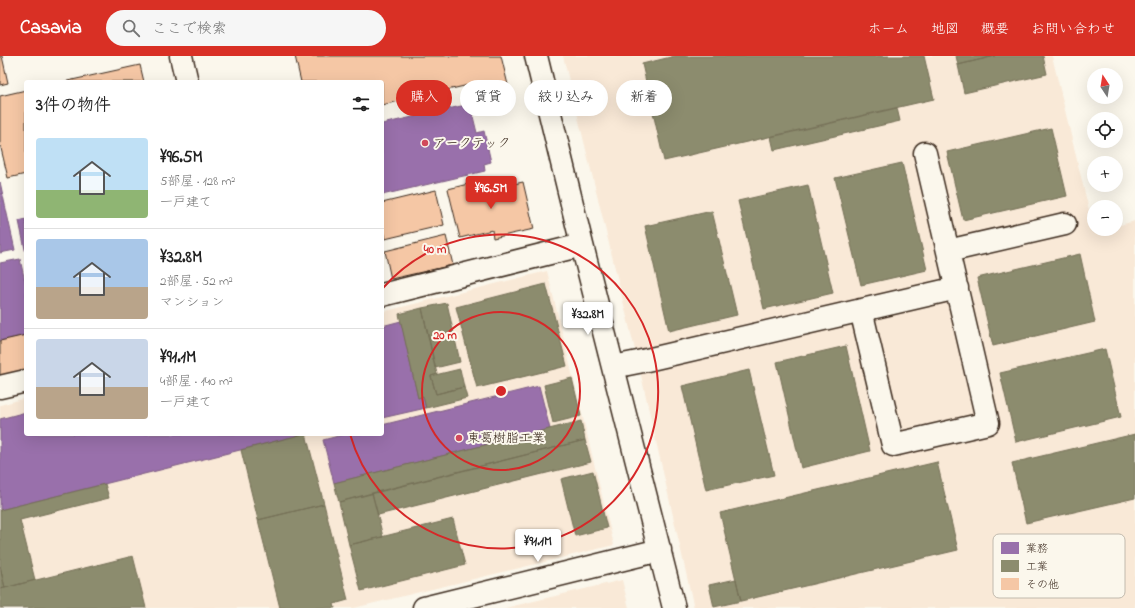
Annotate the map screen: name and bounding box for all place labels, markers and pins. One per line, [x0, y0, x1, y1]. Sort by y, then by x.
place label: アークテック [433, 134, 510, 153]
marker: アークテック [420, 138, 430, 148]
pin: ¥96.5M [458, 176, 524, 210]
pin: ¥32.8M [555, 302, 621, 336]
centre of rings [494, 384, 508, 398]
place label: 東葛樹脂工業 [467, 429, 545, 448]
marker: 東葛樹脂工業 [454, 433, 464, 443]
pin: ¥91.1M [505, 529, 571, 563]

